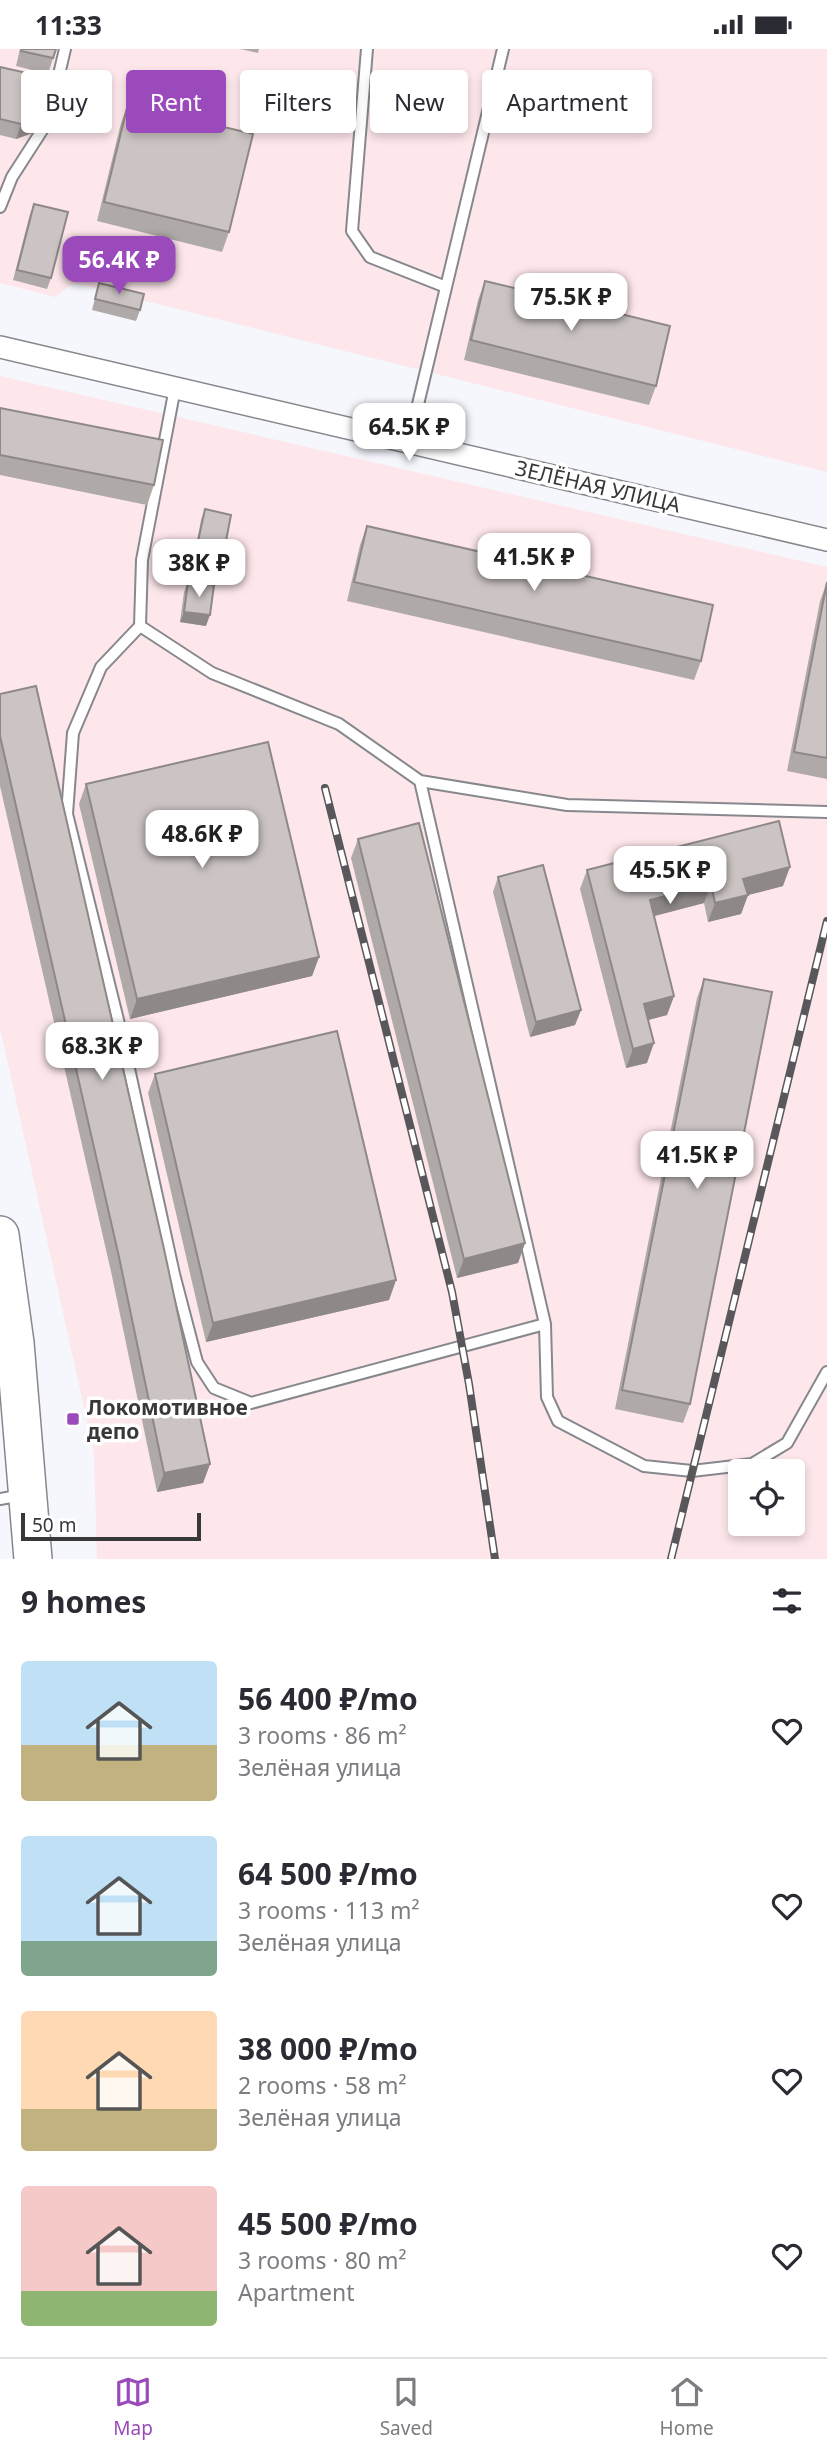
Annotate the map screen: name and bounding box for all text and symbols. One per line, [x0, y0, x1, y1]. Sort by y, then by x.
text: 11:33 [35, 7, 102, 43]
chip: Buy [21, 70, 112, 133]
chip: Rent [126, 70, 226, 133]
chip: Filters [240, 70, 356, 133]
chip: New [370, 70, 468, 133]
chip: Apartment [482, 70, 652, 133]
pin: 56.4K ₽ [54, 237, 184, 296]
text: 56.4K ₽ [79, 243, 159, 275]
pin: 75.5K ₽ [506, 273, 636, 333]
text: 75.5K ₽ [531, 280, 611, 312]
pin: 64.5K ₽ [344, 403, 474, 463]
text: 64.5K ₽ [369, 410, 449, 442]
street label: ЗЕЛЁНАЯ УЛИЦА [513, 453, 684, 519]
pin: 41.5K ₽ [469, 533, 599, 593]
pin: 38K ₽ [150, 539, 248, 599]
text: 41.5K ₽ [494, 540, 574, 572]
text: 38K ₽ [168, 546, 230, 578]
pin: 48.6K ₽ [137, 811, 267, 870]
text: 48.6K ₽ [162, 817, 242, 849]
pin: 45.5K ₽ [605, 847, 735, 906]
text: 45.5K ₽ [630, 853, 710, 885]
pin: 68.3K ₽ [37, 1023, 167, 1082]
text: 68.3K ₽ [62, 1029, 142, 1061]
pin: 41.5K ₽ [632, 1131, 762, 1191]
text: 41.5K ₽ [657, 1138, 737, 1170]
place label: Локомотивное депо [87, 1393, 248, 1445]
marker: Локомотивное депо [65, 1411, 81, 1427]
map controls [728, 1459, 805, 1536]
button: locate [728, 1459, 805, 1536]
scale bar [21, 1510, 201, 1542]
text: 50 m [32, 1512, 76, 1538]
text: 9 homes [21, 1581, 146, 1622]
icon: filters [768, 1582, 806, 1620]
text: 56 400 ₽/mo [238, 1678, 418, 1719]
icon: home [77, 1689, 161, 1773]
icon: heart [768, 1712, 806, 1750]
text: 3 rooms · 86 m² [238, 1719, 407, 1751]
text: Зелёная улица [238, 1751, 401, 1783]
text: 64 500 ₽/mo [238, 1853, 418, 1894]
icon: home [77, 1864, 161, 1948]
icon: heart [768, 1887, 806, 1925]
text: 3 rooms · 113 m² [238, 1894, 420, 1926]
text: Зелёная улица [238, 1926, 401, 1958]
text: 38 000 ₽/mo [238, 2028, 418, 2069]
icon: home [77, 2039, 161, 2123]
icon: heart [768, 2062, 806, 2100]
text: 2 rooms · 58 m² [238, 2069, 407, 2101]
text: Зелёная улица [238, 2101, 401, 2133]
text: 45 500 ₽/mo [238, 2203, 418, 2244]
icon: home [77, 2214, 161, 2298]
icon: heart [768, 2237, 806, 2275]
text: 3 rooms · 80 m² [238, 2244, 407, 2276]
text: Apartment [238, 2276, 355, 2308]
tab: Map [113, 2373, 153, 2441]
tab: Saved [380, 2373, 433, 2441]
tab: Home [660, 2373, 714, 2441]

